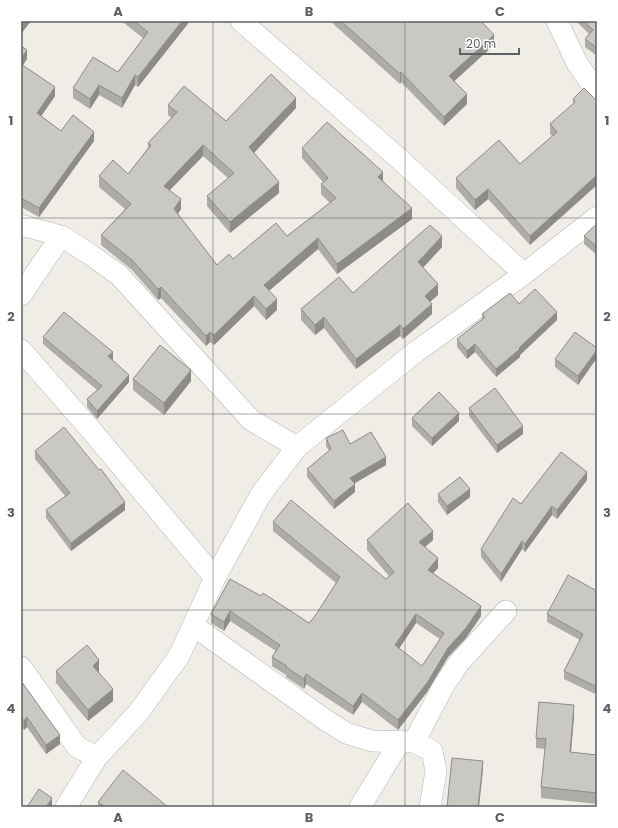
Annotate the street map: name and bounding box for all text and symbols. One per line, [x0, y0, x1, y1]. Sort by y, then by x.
text: A [113, 2, 123, 21]
text: B [305, 2, 314, 21]
text: C [495, 2, 505, 21]
scale bar [460, 30, 519, 56]
text: 20 m [466, 35, 496, 52]
text: 1 [9, 111, 13, 130]
text: 1 [605, 111, 609, 130]
text: 2 [7, 307, 15, 326]
text: 2 [603, 307, 611, 326]
text: 3 [7, 503, 15, 522]
text: 3 [603, 503, 611, 522]
text: 4 [7, 699, 16, 718]
text: 4 [603, 699, 612, 718]
text: A [113, 808, 123, 827]
text: B [305, 808, 314, 827]
text: C [495, 808, 505, 827]

